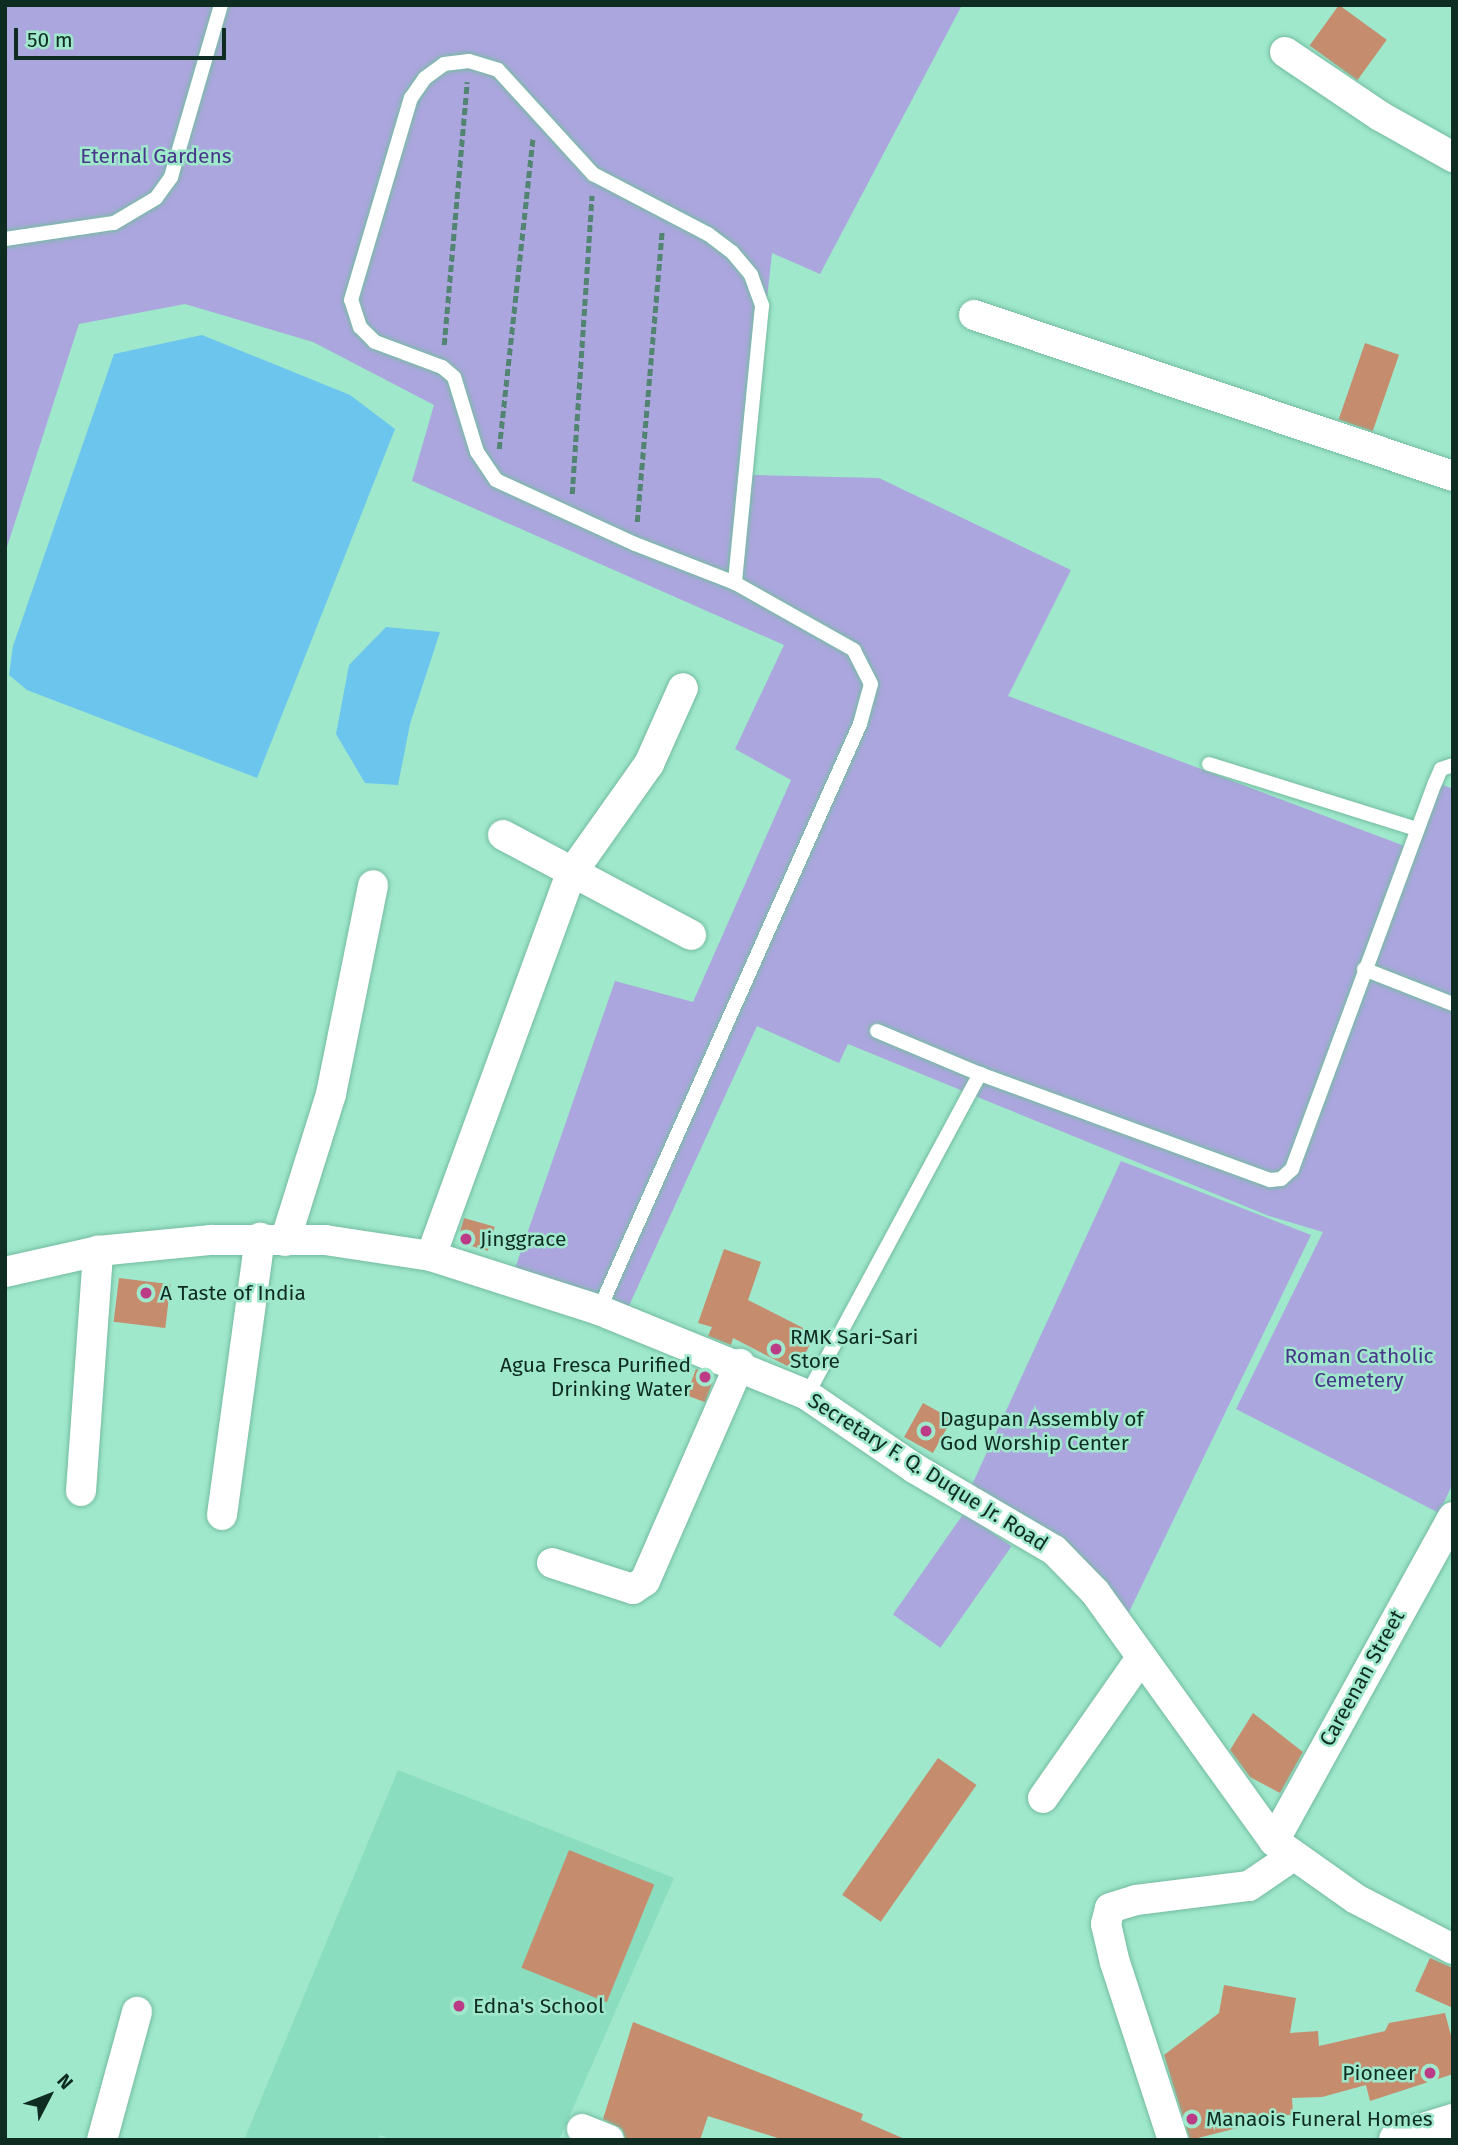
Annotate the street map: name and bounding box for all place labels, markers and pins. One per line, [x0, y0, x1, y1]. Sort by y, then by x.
place label: Jinggrace [480, 1226, 566, 1252]
marker: Jinggrace [458, 1231, 474, 1247]
place label: A Taste of India [160, 1280, 306, 1306]
marker: A Taste of India [138, 1285, 154, 1301]
place label: RMK Sari-Sari Store [790, 1324, 918, 1374]
marker: RMK Sari-Sari Store [768, 1341, 784, 1357]
place label: Agua Fresca Purified Drinking Water [500, 1352, 691, 1402]
marker: Agua Fresca Purified Drinking Water [697, 1369, 713, 1385]
place label: Dagupan Assembly of God Worship Center [940, 1406, 1144, 1456]
marker: Dagupan Assembly of God Worship Center [918, 1423, 934, 1439]
place label: Edna's School [473, 1993, 604, 2019]
marker: Edna's School [451, 1998, 467, 2014]
place label: Pioneer [1342, 2060, 1416, 2086]
marker: Pioneer [1422, 2065, 1438, 2081]
place label: Manaois Funeral Homes [1206, 2106, 1433, 2132]
marker: Manaois Funeral Homes [1184, 2111, 1200, 2127]

